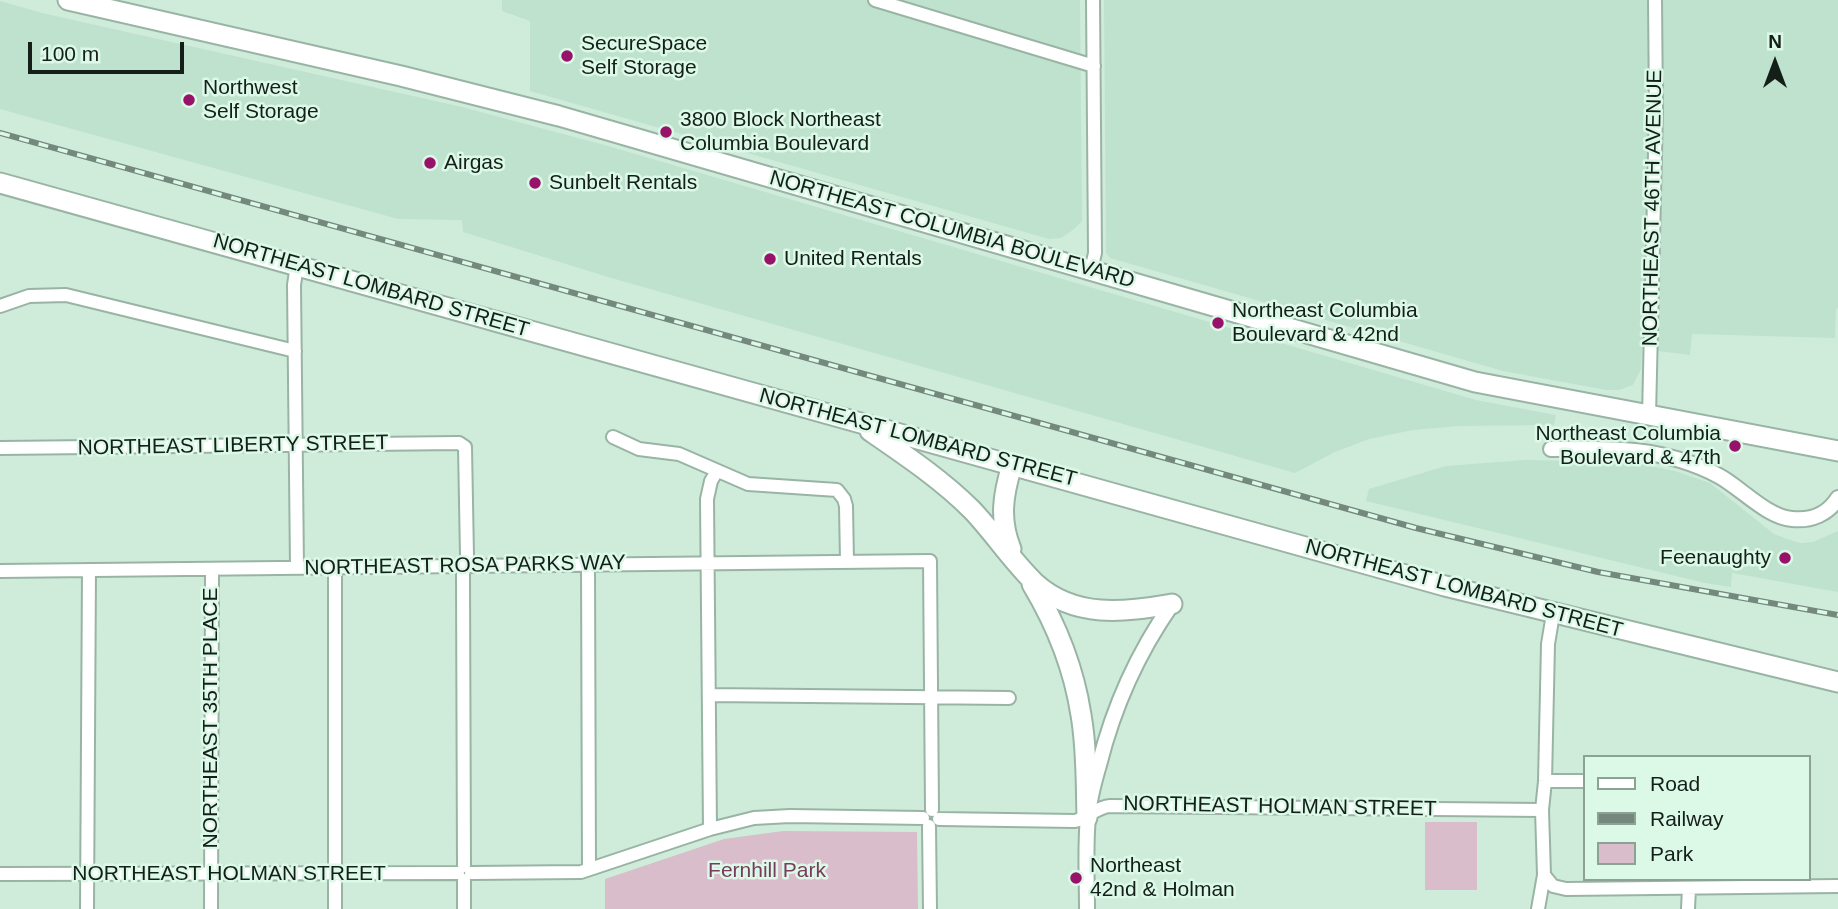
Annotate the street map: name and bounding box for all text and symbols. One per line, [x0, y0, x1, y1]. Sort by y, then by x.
scale bar [32, 28, 187, 72]
north arrow [1740, 28, 1810, 98]
place label: SecureSpace Self Storage [581, 31, 707, 81]
text: N [1768, 31, 1782, 52]
text: 100 m [41, 42, 99, 65]
marker: SecureSpace Self Storage [559, 48, 575, 64]
street label: NORTHEAST 46TH AVENUE [1638, 69, 1668, 347]
place label: Northwest Self Storage [203, 75, 319, 125]
marker: Northwest Self Storage [181, 92, 197, 108]
place label: 3800 Block Northeast Columbia Boulevard [680, 107, 881, 157]
marker: 3800 Block Northeast Columbia Boulevard [658, 124, 674, 140]
place label: Airgas [444, 150, 504, 176]
marker: Airgas [422, 155, 438, 171]
street label: NORTHEAST COLUMBIA BOULEVARD [767, 166, 1137, 294]
place label: Sunbelt Rentals [549, 170, 697, 196]
marker: Sunbelt Rentals [527, 175, 543, 191]
street label: NORTHEAST LOMBARD STREET [210, 229, 532, 343]
place label: United Rentals [784, 246, 922, 272]
marker: United Rentals [762, 251, 778, 267]
place label: Northeast Columbia Boulevard & 42nd [1232, 298, 1418, 348]
marker: Northeast Columbia Boulevard & 42nd [1210, 315, 1226, 331]
street label: NORTHEAST LOMBARD STREET [757, 383, 1079, 493]
place label: Northeast Columbia Boulevard & 47th [1535, 421, 1721, 471]
street label: NORTHEAST LIBERTY STREET [77, 431, 389, 461]
marker: Northeast Columbia Boulevard & 47th [1727, 438, 1743, 454]
street label: NORTHEAST LOMBARD STREET [1303, 534, 1625, 644]
place label: Feenaughty [1660, 545, 1771, 571]
marker: Feenaughty [1777, 550, 1793, 566]
street label: NORTHEAST ROSA PARKS WAY [304, 551, 626, 581]
street label: NORTHEAST 35TH PLACE [198, 587, 224, 849]
legend [1582, 755, 1810, 881]
text: Road [1650, 772, 1700, 795]
street label: NORTHEAST HOLMAN STREET [1123, 792, 1437, 822]
text: Railway [1650, 807, 1724, 830]
text: Park [1650, 842, 1693, 865]
place label: Northeast 42nd & Holman [1090, 853, 1235, 903]
park label: Fernhill Park [708, 858, 826, 884]
street label: NORTHEAST HOLMAN STREET [72, 861, 386, 887]
marker: Northeast 42nd & Holman [1068, 870, 1084, 886]

